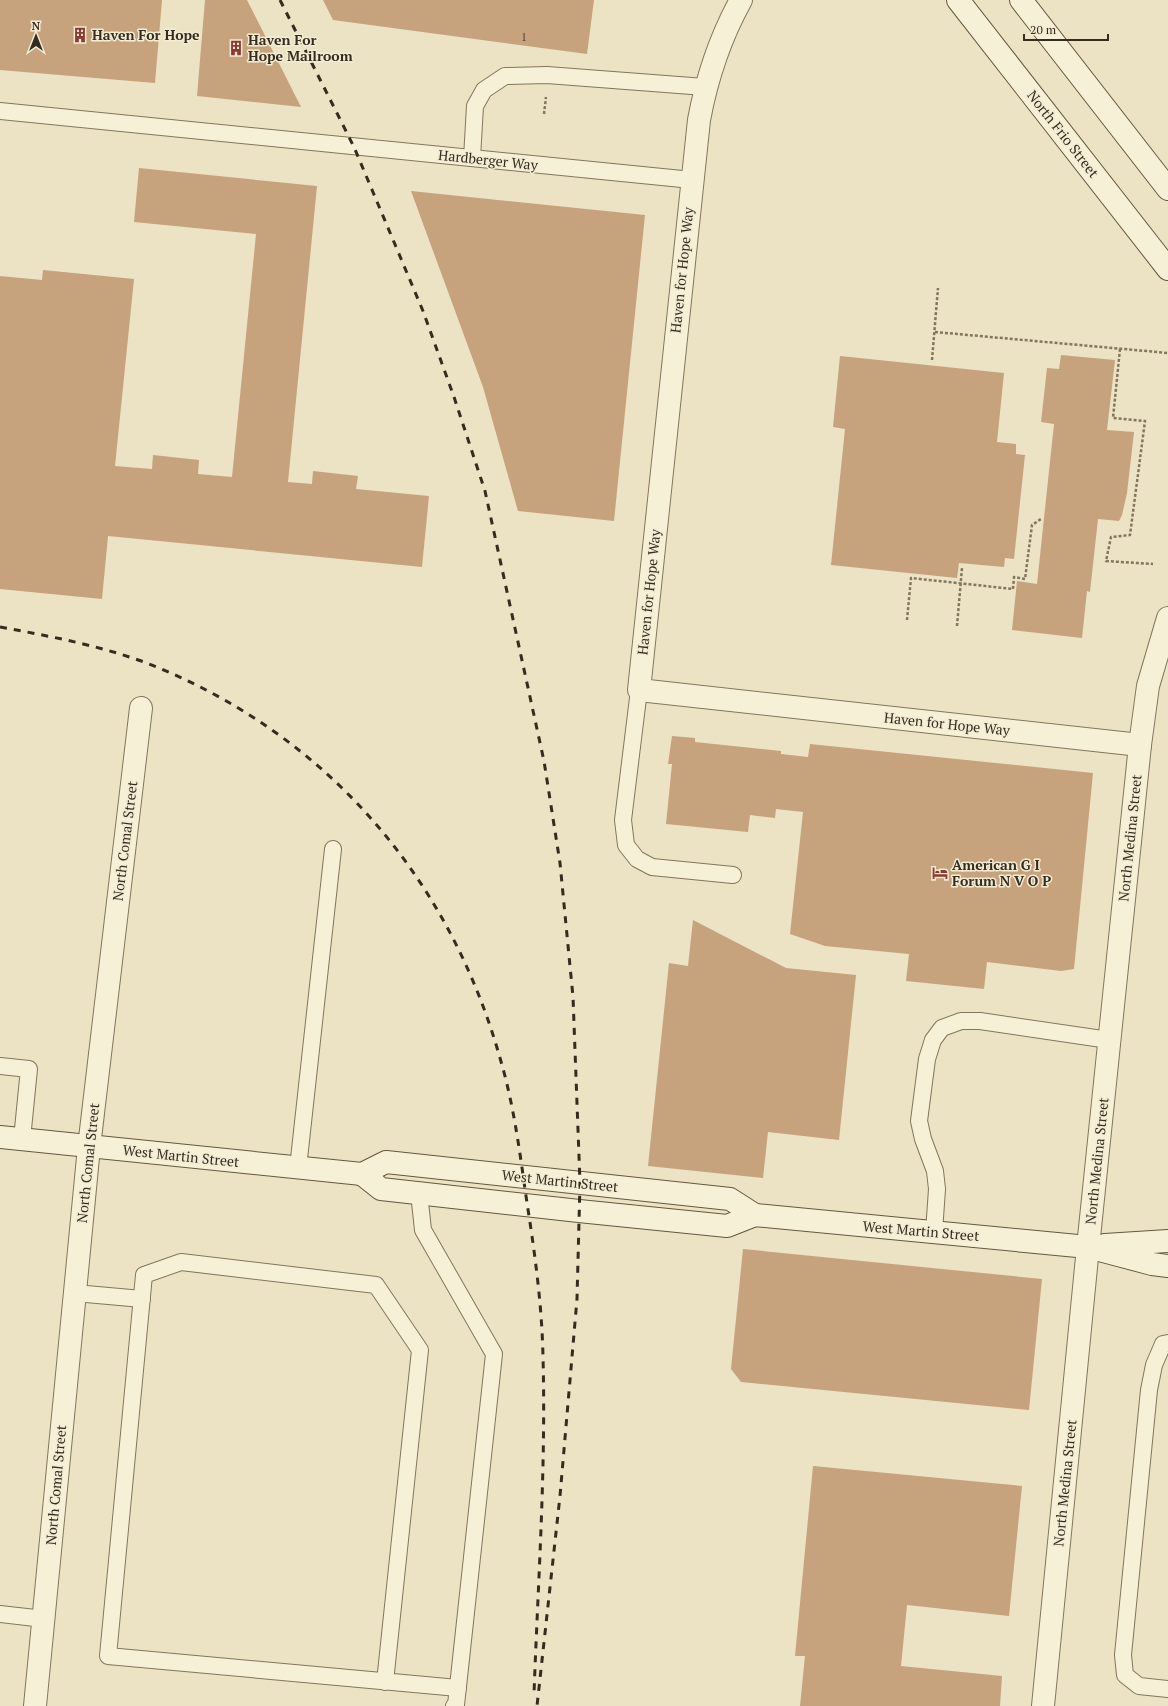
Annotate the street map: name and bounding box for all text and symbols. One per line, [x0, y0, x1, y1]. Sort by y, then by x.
north arrow [16, 16, 56, 56]
scale bar [1024, 16, 1108, 42]
text: N [32, 19, 41, 33]
text: 20 m [1030, 22, 1057, 37]
place label: Haven For Hope [92, 25, 200, 44]
building icon: Haven For Hope [71, 26, 89, 44]
house number: 1 [521, 29, 527, 44]
place label: Haven For Hope Mailroom [248, 30, 353, 65]
building icon: Haven For Hope Mailroom [227, 39, 245, 57]
street label: North Frio Street [1023, 86, 1104, 182]
street label: Hardberger Way [437, 145, 540, 174]
street label: Haven for Hope Way [665, 205, 698, 334]
street label: Haven for Hope Way [632, 527, 665, 656]
street label: Haven for Hope Way [883, 707, 1012, 740]
street label: North Medina Street [1113, 773, 1146, 902]
street label: North Comal Street [108, 779, 141, 902]
place label: American G I Forum N V O P [952, 855, 1051, 890]
hotel icon: American G I Forum N V O P [931, 864, 949, 882]
street label: North Medina Street [1080, 1096, 1113, 1225]
street label: North Comal Street [72, 1101, 103, 1224]
street label: West Martin Street [122, 1140, 241, 1171]
street label: West Martin Street [501, 1165, 620, 1196]
street label: West Martin Street [862, 1216, 981, 1245]
street label: North Medina Street [1048, 1418, 1081, 1547]
street label: North Comal Street [41, 1423, 70, 1546]

